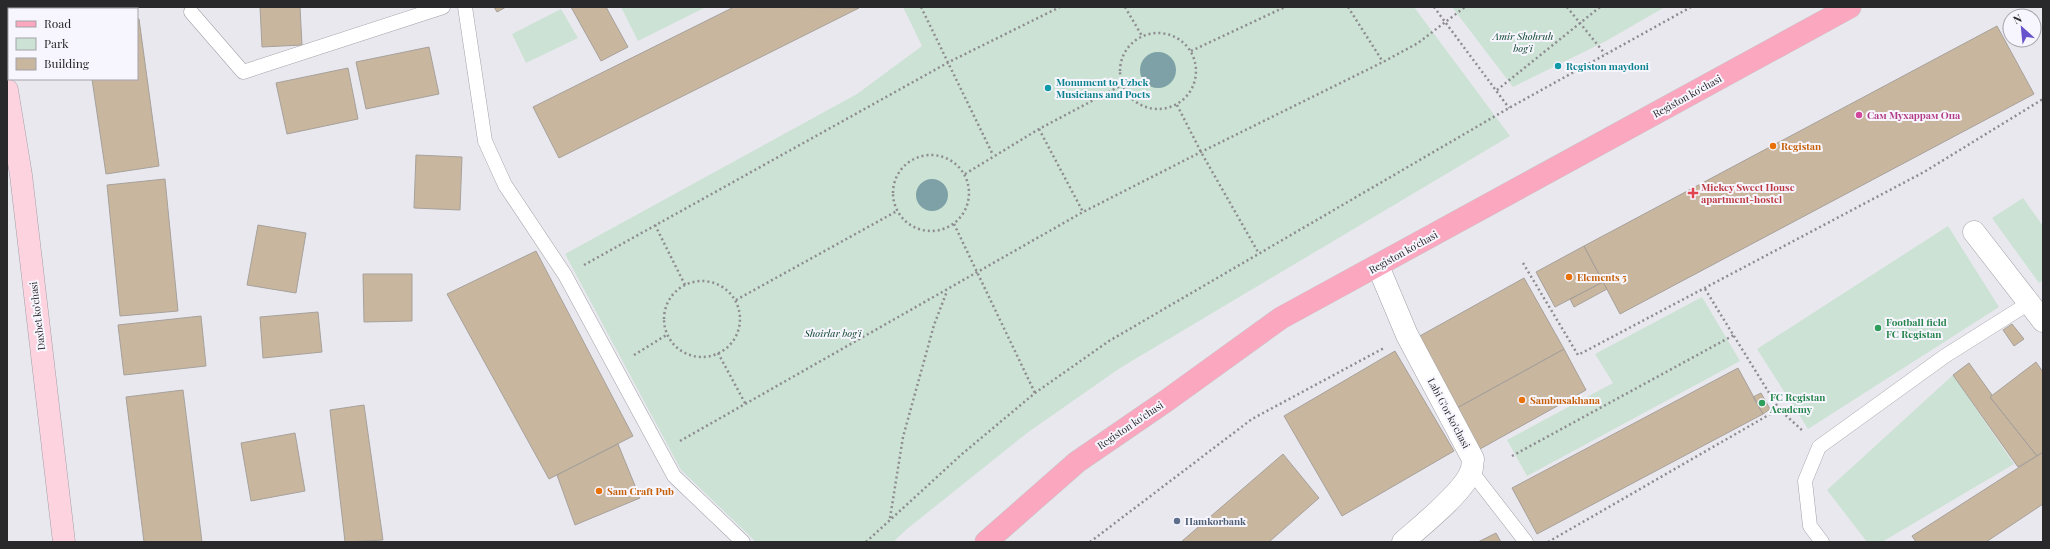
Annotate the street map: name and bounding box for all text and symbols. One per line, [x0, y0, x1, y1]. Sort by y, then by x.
legend [8, 8, 138, 80]
north arrow [2002, 8, 2042, 48]
text: N [2010, 10, 2024, 27]
text: Road [44, 15, 71, 31]
park label: Amir Shohruh bog'i [1492, 29, 1553, 55]
text: Park [44, 35, 69, 51]
text: Building [44, 55, 90, 71]
place label: Registon maydoni [1566, 59, 1649, 73]
marker: Registon maydoni [1553, 61, 1563, 71]
street label: Registon ko'chasi [1650, 71, 1724, 121]
place label: Monument to Uzbek Musicians and Poets [1056, 75, 1150, 101]
marker: Monument to Uzbek Musicians and Poets [1043, 83, 1053, 93]
place label: Сам Мухаррам Она [1867, 108, 1961, 122]
marker: Сам Мухаррам Она [1854, 110, 1864, 120]
place label: Registan [1781, 139, 1822, 153]
marker: Registan [1768, 141, 1778, 151]
place label: Mickey Sweet House apartment-hostel [1701, 180, 1795, 206]
marker: Mickey Sweet House apartment-hostel [1688, 188, 1698, 198]
street label: Registon ko'chasi [1366, 227, 1440, 277]
place label: Elements 5 [1577, 270, 1627, 284]
marker: Elements 5 [1564, 272, 1574, 282]
street label: Daxbet ko'chasi [26, 281, 48, 351]
place label: Football field FC Registan [1886, 315, 1947, 341]
marker: Football field FC Registan [1873, 323, 1883, 333]
park label: Shoirlar bog'i [803, 326, 863, 340]
street label: Labi G'or ko'chasi [1425, 375, 1474, 451]
place label: FC Registan Academy [1769, 390, 1826, 416]
place label: Sambusakhana [1530, 393, 1601, 407]
marker: Sambusakhana [1517, 395, 1527, 405]
street label: Registon ko'chasi [1094, 398, 1166, 452]
marker: FC Registan Academy [1757, 398, 1767, 408]
place label: Sam Craft Pub [607, 484, 674, 498]
marker: Sam Craft Pub [594, 486, 604, 496]
place label: Hamkorbank [1185, 514, 1246, 528]
marker: Hamkorbank [1172, 516, 1182, 526]

